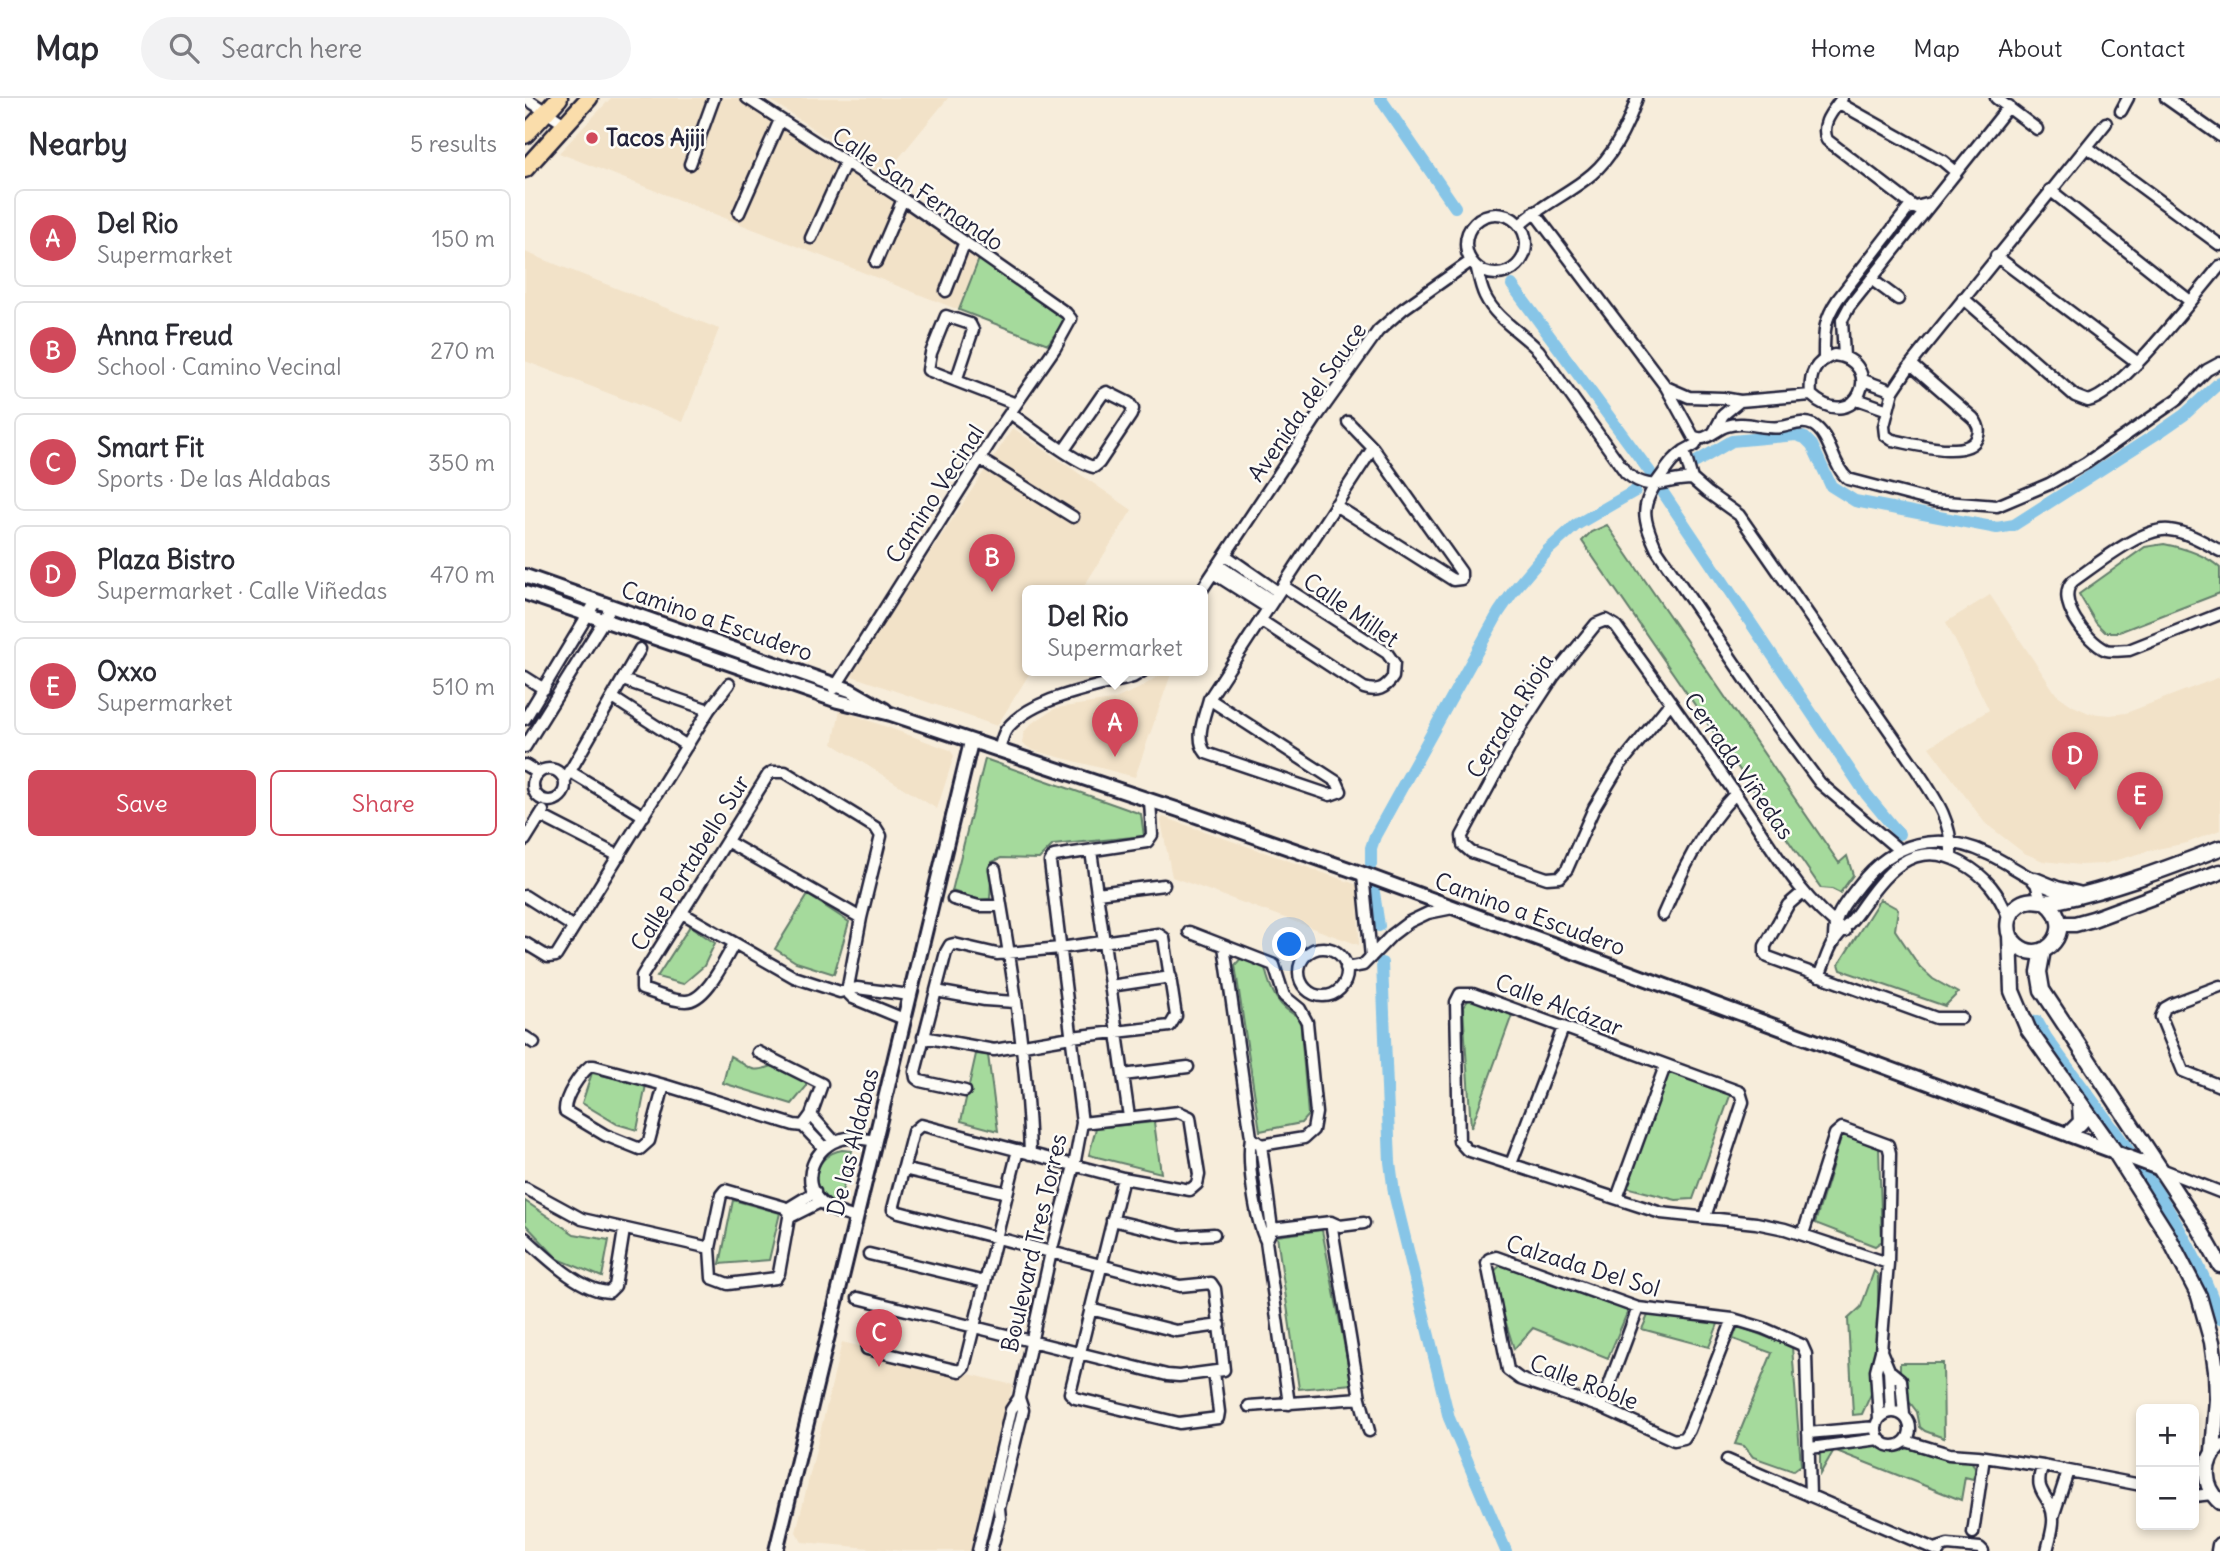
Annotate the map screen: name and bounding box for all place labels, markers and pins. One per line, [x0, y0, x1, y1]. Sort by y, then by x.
place label: Tacos Ajiji [606, 123, 705, 152]
marker: Tacos Ajiji [584, 130, 600, 146]
pin: B [969, 534, 1015, 592]
pin: A [1092, 699, 1138, 757]
pin: D [2052, 732, 2098, 790]
pin: E [2117, 772, 2163, 830]
pin: C [856, 1309, 902, 1367]

